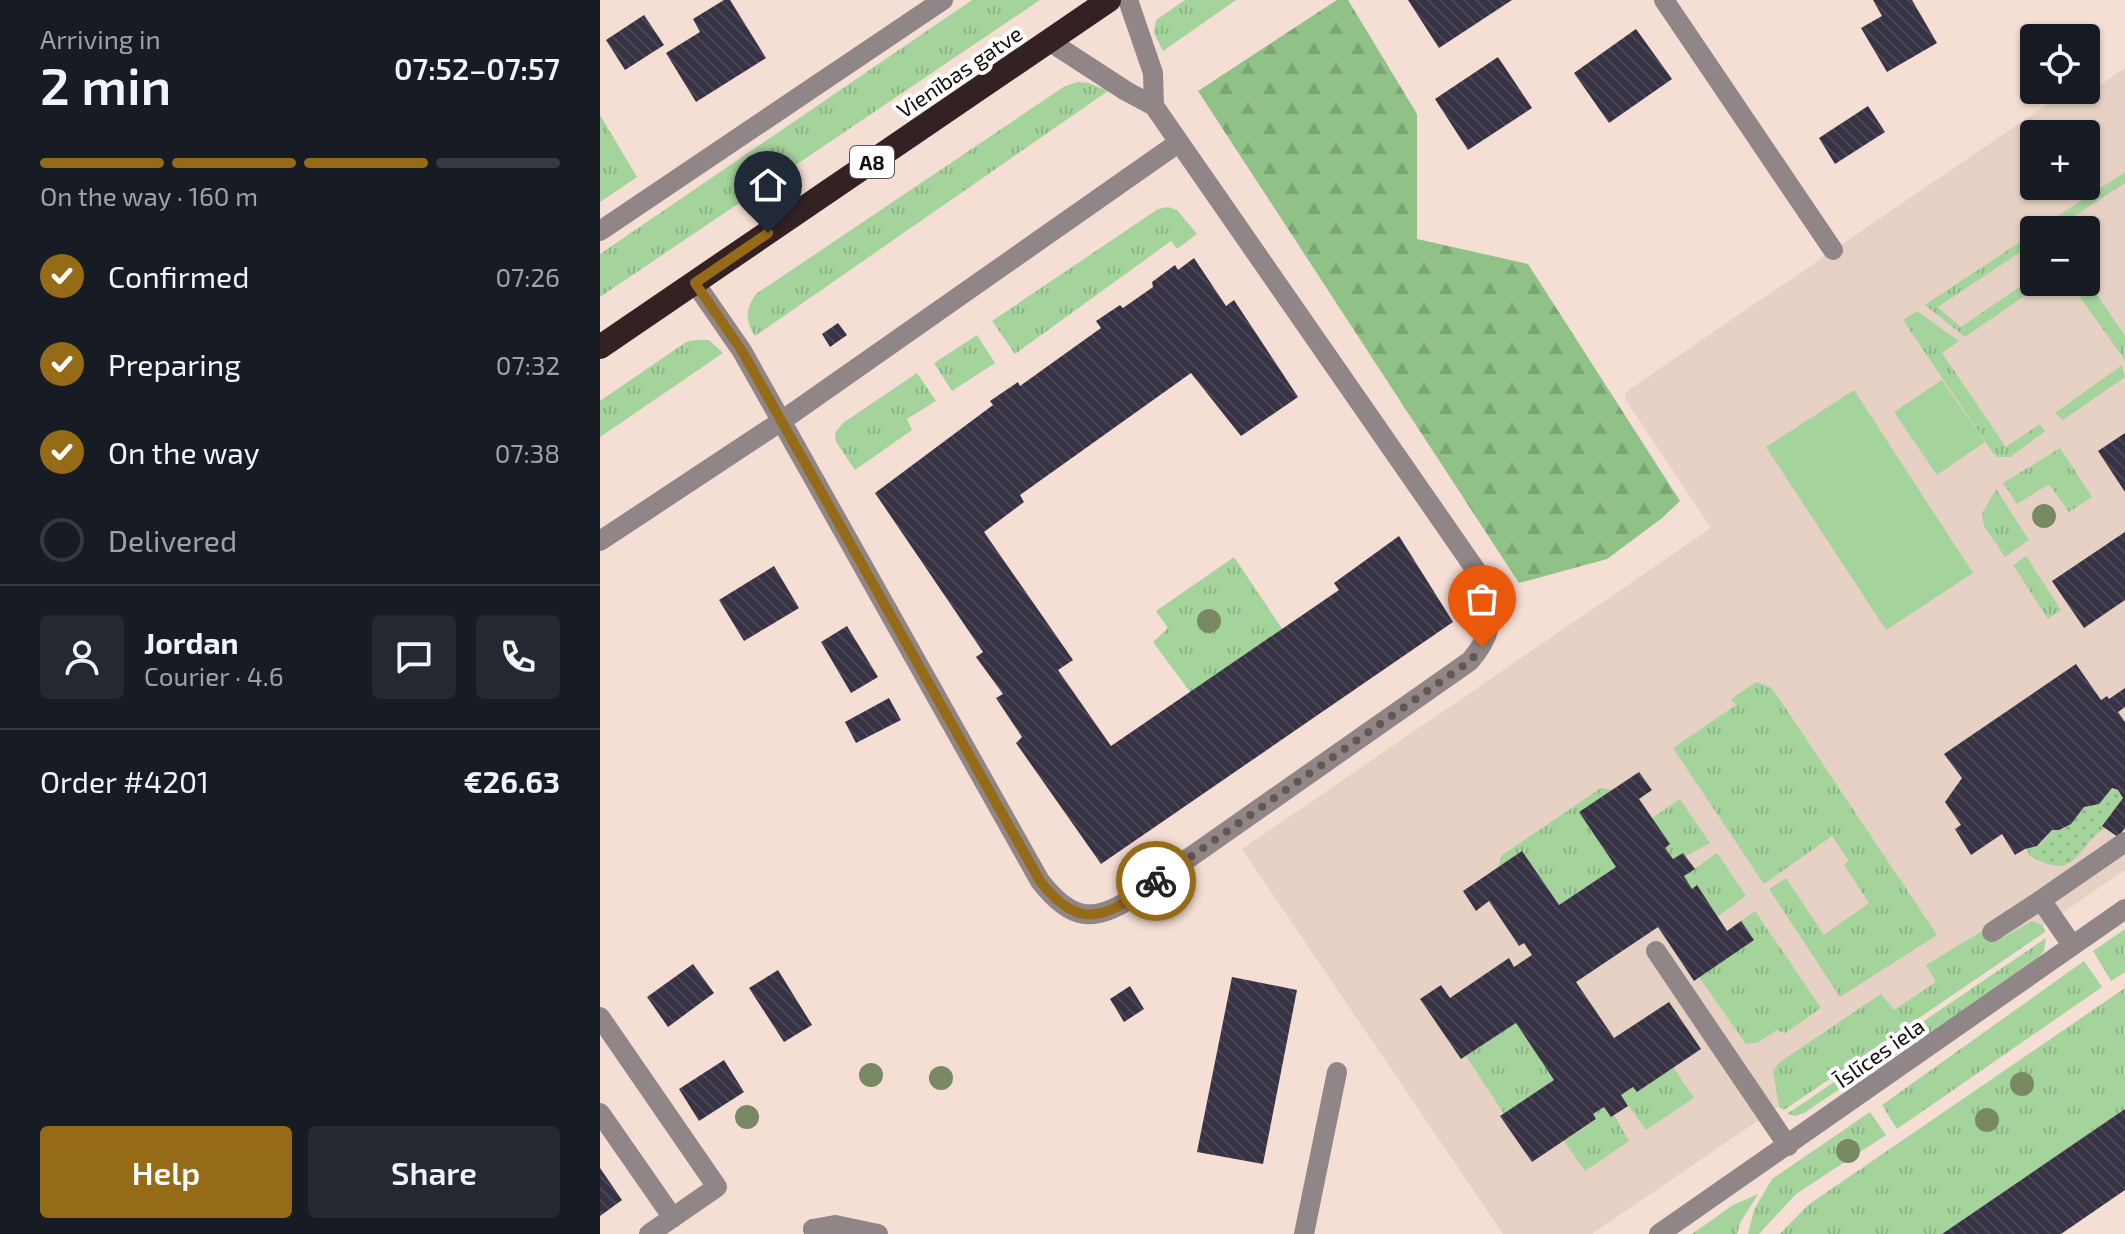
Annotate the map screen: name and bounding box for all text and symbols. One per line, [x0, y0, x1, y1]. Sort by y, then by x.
street label: Vienības gatve [891, 20, 1027, 122]
text: Arriving in [40, 23, 161, 54]
map controls [2020, 24, 2100, 296]
button: locate [2020, 24, 2100, 104]
text: 07:52–07:57 [394, 50, 560, 86]
text: 2 min [40, 53, 171, 115]
button: + [2020, 120, 2100, 200]
road number: A8 [850, 146, 894, 178]
pin [734, 151, 802, 233]
icon: home [746, 163, 790, 207]
text: On the way · 160 m [40, 180, 258, 211]
button: − [2020, 216, 2100, 296]
icon: check [40, 254, 84, 298]
text: Confirmed [108, 258, 249, 294]
text: 07:26 [495, 261, 560, 292]
icon: check [40, 342, 84, 386]
text: Preparing [108, 346, 241, 382]
text: 07:32 [496, 349, 560, 380]
icon: check [40, 430, 84, 474]
text: On the way [108, 434, 260, 470]
text: 07:38 [495, 437, 560, 468]
text: Delivered [108, 522, 237, 558]
pin [1448, 565, 1516, 647]
icon: bag [1460, 577, 1504, 621]
button: person [40, 615, 124, 699]
button: chat [372, 615, 456, 699]
button: phone [476, 615, 560, 699]
text: Jordan [144, 624, 239, 660]
text: Courier · 4.6 [144, 660, 284, 691]
text: Order #4201 [40, 763, 209, 799]
text: €26.63 [464, 763, 560, 799]
courier [1116, 841, 1196, 921]
icon: bike [1134, 859, 1178, 903]
street label: Īslīces iela [1828, 1012, 1929, 1093]
button: Help [40, 1126, 292, 1218]
button: Share [308, 1126, 560, 1218]

